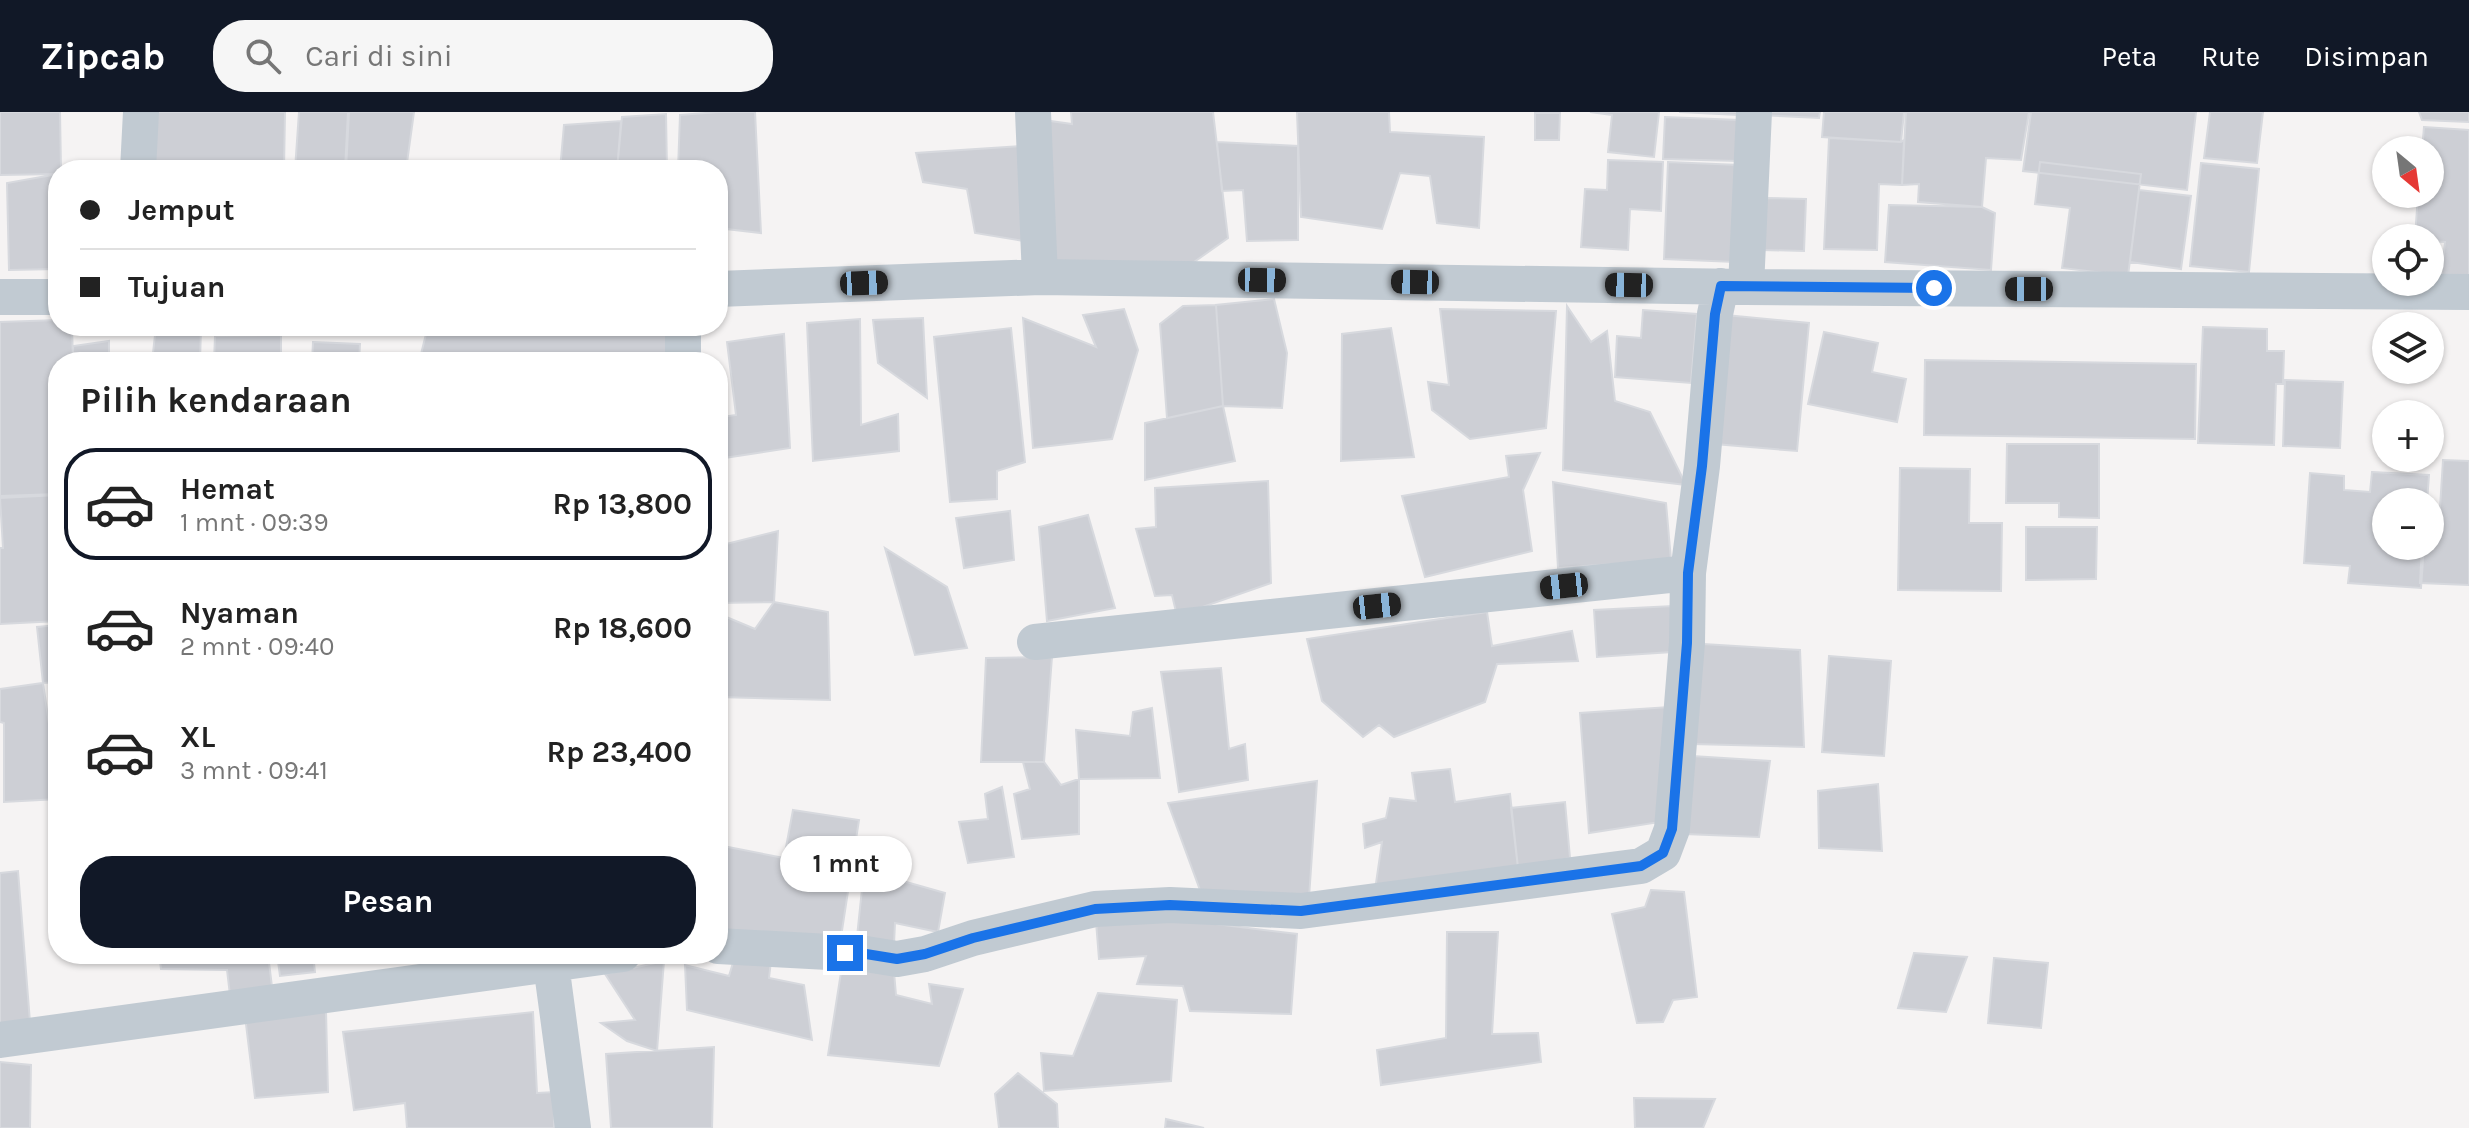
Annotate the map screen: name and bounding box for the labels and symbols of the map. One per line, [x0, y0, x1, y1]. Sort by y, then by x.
north arrow [2372, 136, 2444, 208]
car [1238, 268, 1286, 292]
car [840, 270, 888, 296]
car [1391, 270, 1439, 294]
route start [1916, 270, 1952, 306]
car [1605, 273, 1653, 297]
car [2005, 277, 2053, 301]
car [1539, 572, 1589, 600]
car [1352, 592, 1402, 620]
callout: 1 mnt [779, 837, 911, 893]
route end [827, 935, 863, 971]

